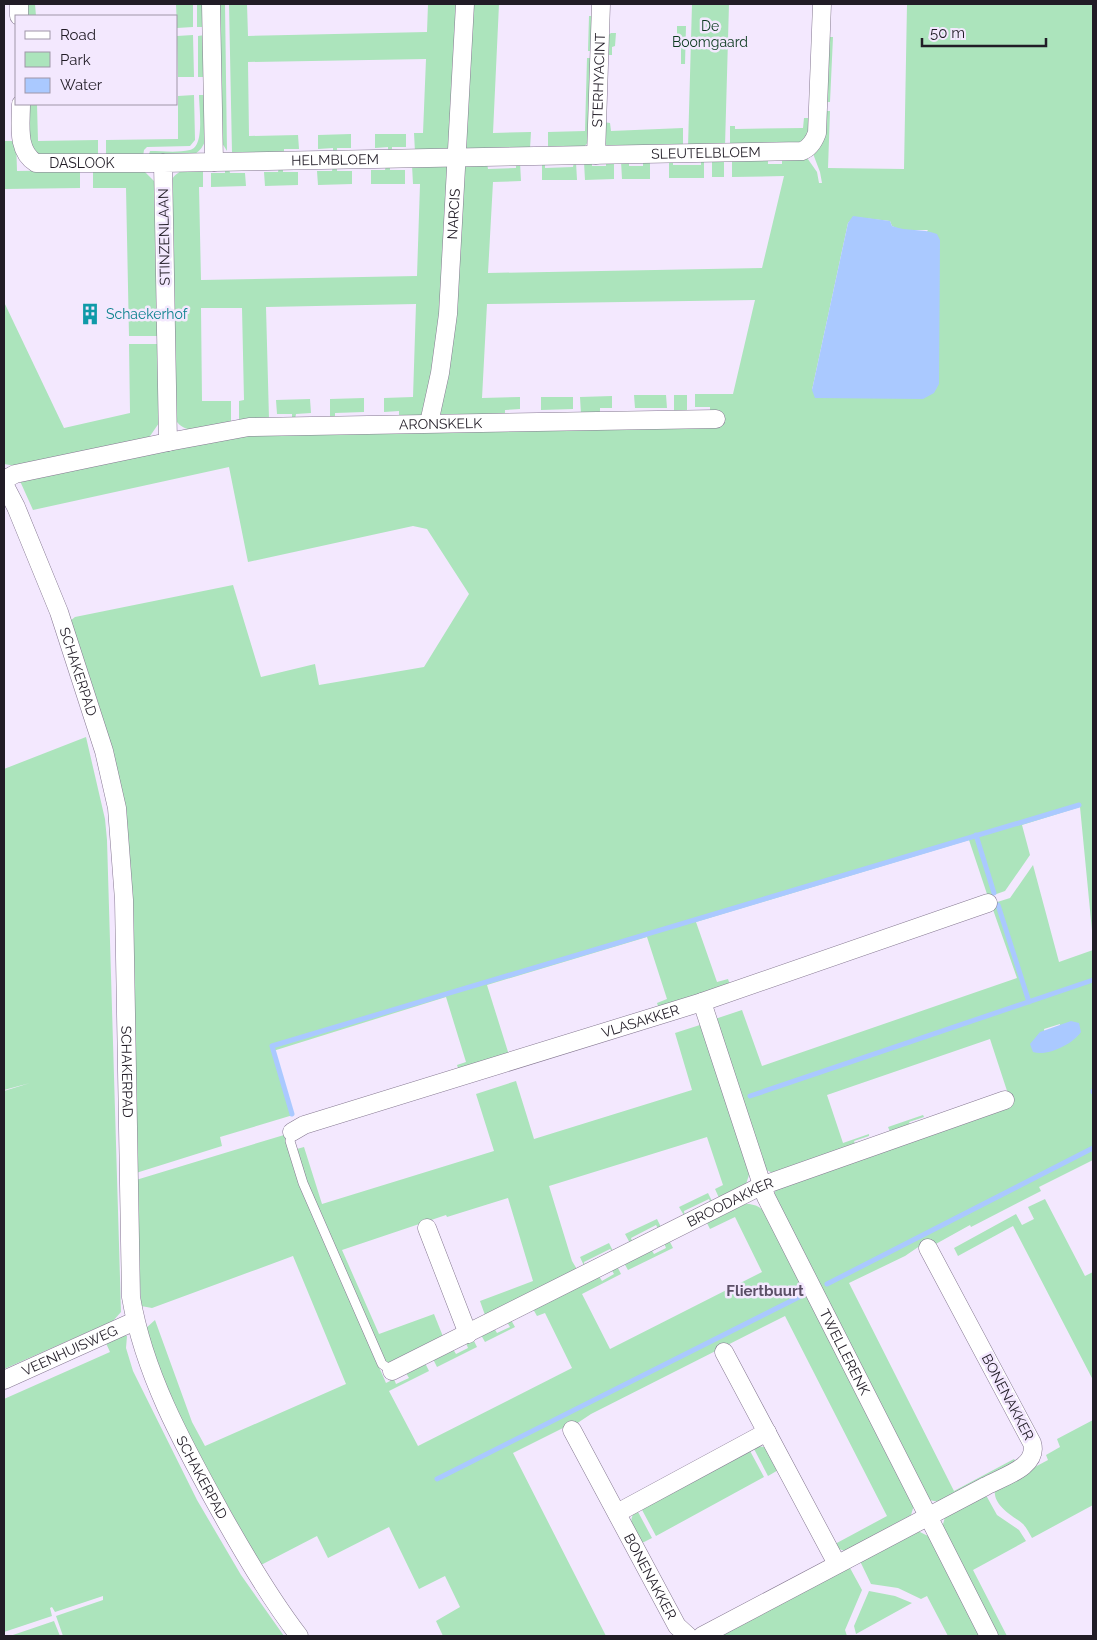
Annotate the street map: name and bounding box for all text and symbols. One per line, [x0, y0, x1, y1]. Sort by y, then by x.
legend [15, 15, 178, 105]
scale bar [922, 15, 1046, 47]
park label: De Boomgaard [672, 18, 748, 50]
text: 50 m [930, 24, 965, 42]
text: Road [60, 26, 96, 44]
street label: STERHYACINT [589, 32, 608, 128]
text: Park [60, 51, 91, 69]
text: Water [60, 76, 103, 94]
street label: SLEUTELBLOEM [651, 144, 761, 162]
street label: HELMBLOEM [291, 151, 379, 169]
street label: DASLOOK [49, 155, 115, 171]
street label: NARCIS [444, 187, 463, 240]
street label: STINZENLAAN [155, 188, 173, 286]
building icon: Schaekerhof [77, 301, 103, 327]
place label: Schaekerhof [106, 306, 189, 322]
street label: ARONSKELK [399, 415, 482, 432]
street label: SCHAKERPAD [56, 625, 100, 718]
street label: VLASAKKER [600, 1002, 681, 1041]
street label: SCHAKERPAD [118, 1026, 136, 1118]
street label: BROODAKKER [684, 1174, 775, 1230]
district label: Fliertbuurt [726, 1282, 804, 1300]
street label: TWELLERENK [816, 1306, 873, 1398]
street label: VEENHUISWEG [19, 1322, 120, 1379]
street label: BONENAKKER [979, 1351, 1037, 1443]
street label: SCHAKERPAD [173, 1433, 231, 1522]
street label: BONENAKKER [621, 1531, 680, 1622]

